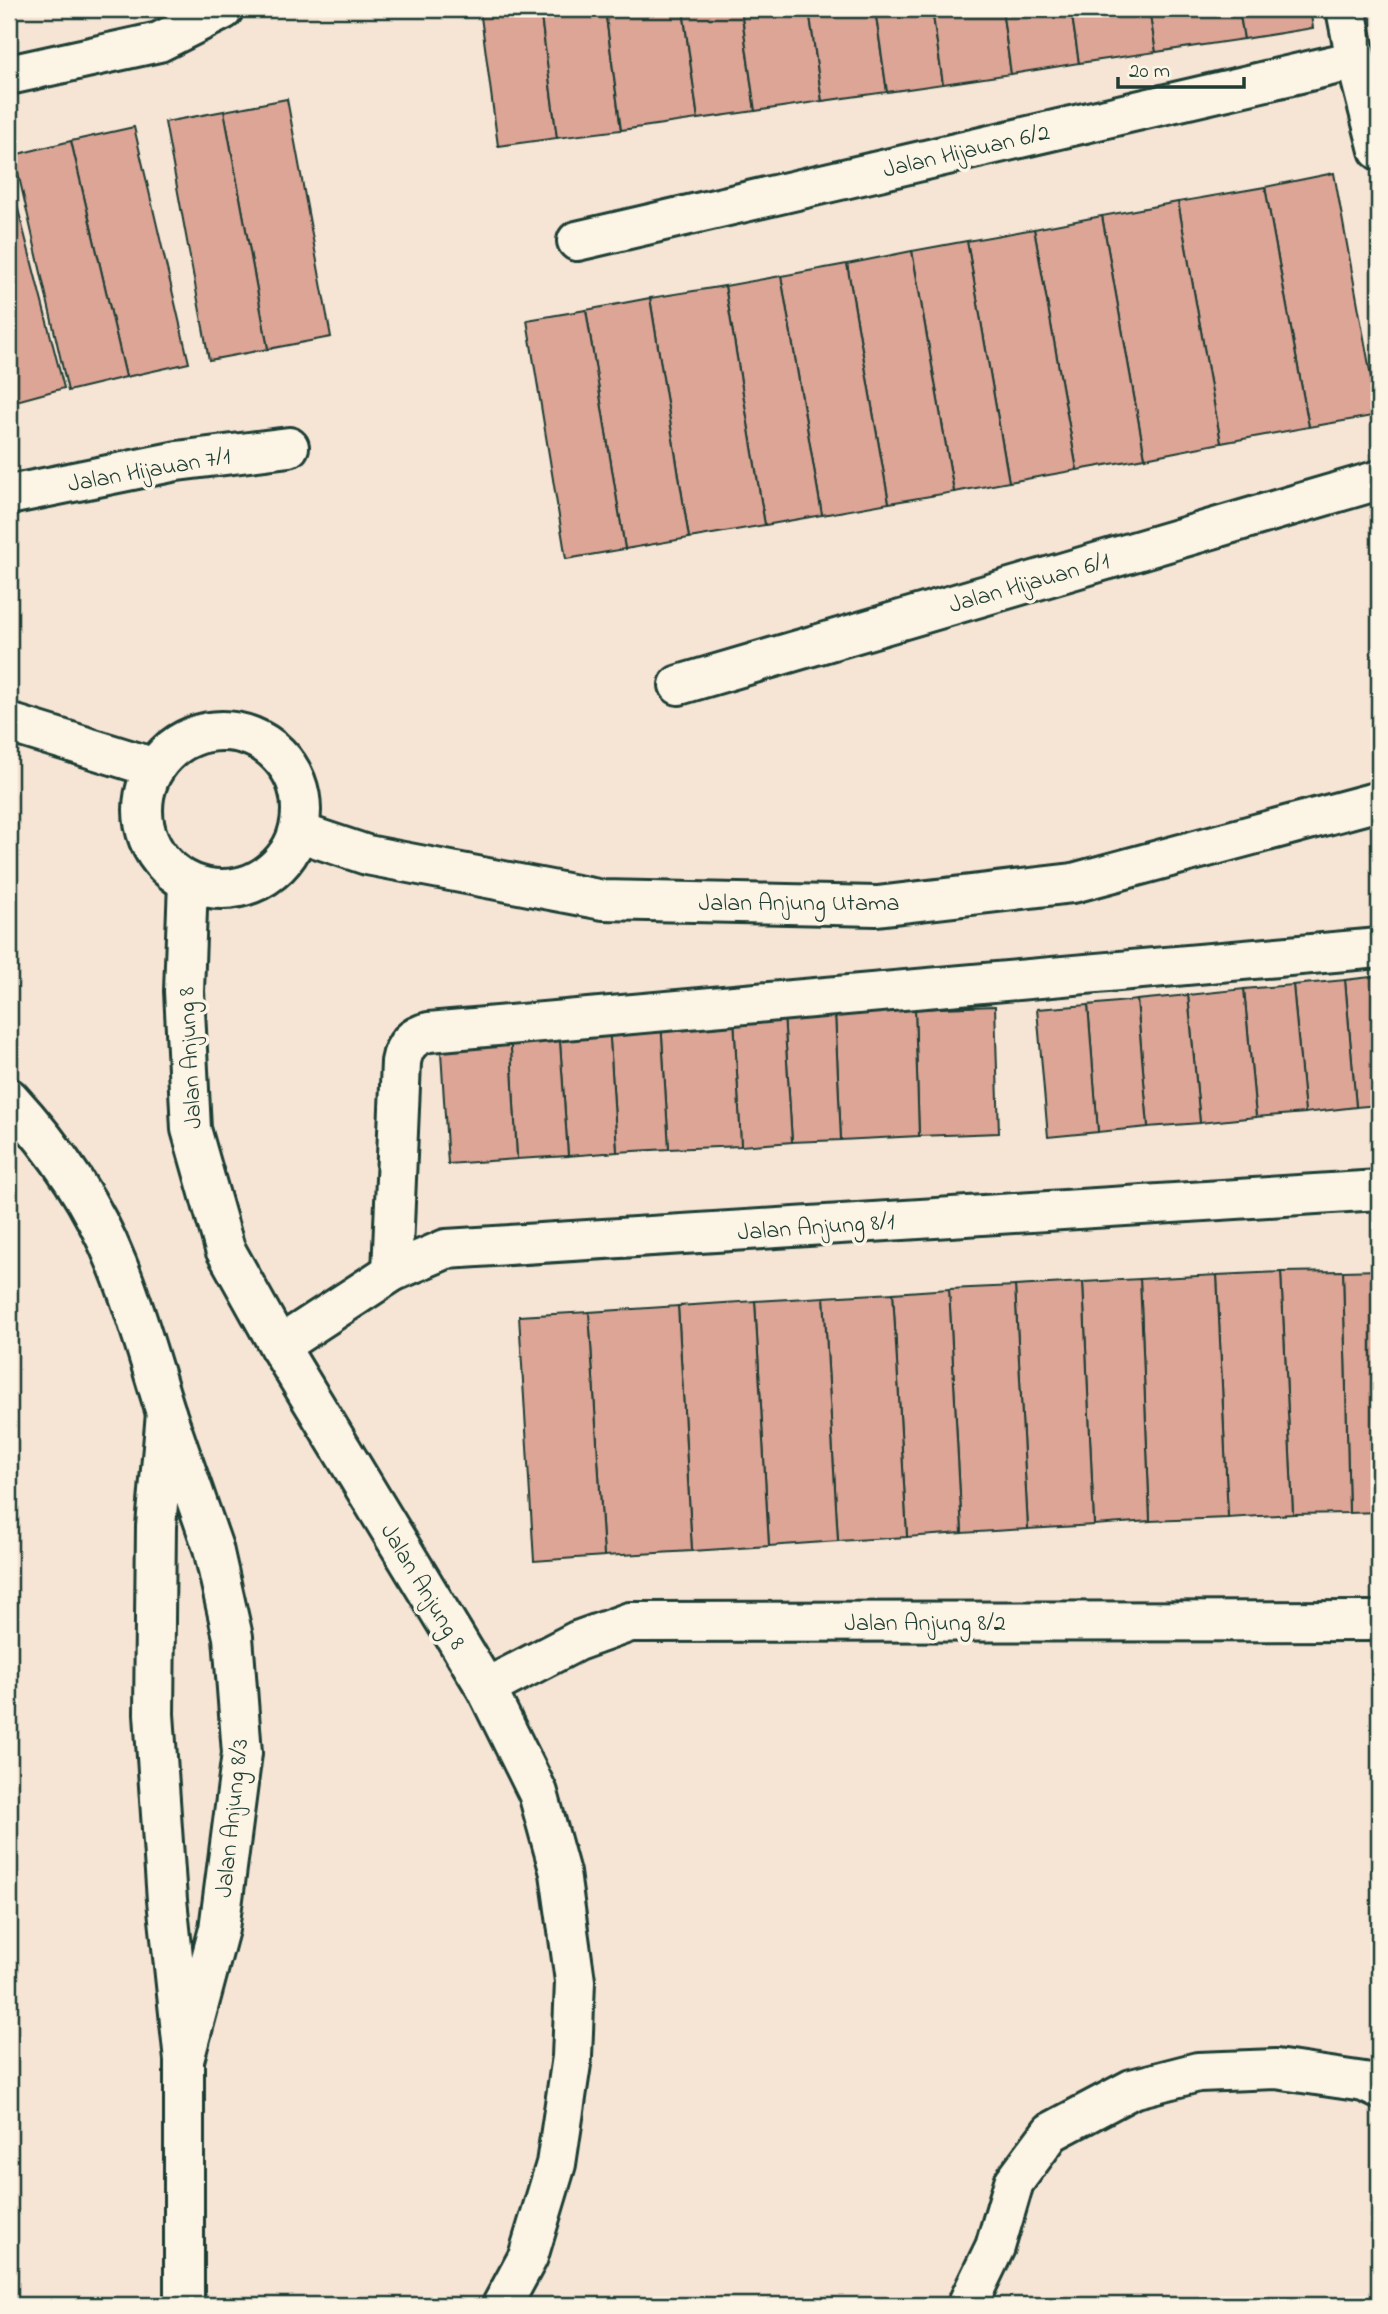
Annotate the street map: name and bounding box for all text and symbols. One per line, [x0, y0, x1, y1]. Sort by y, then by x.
scale bar [1118, 46, 1244, 90]
text: 20 m [1129, 57, 1170, 87]
street label: Jalan Hijauan 6/2 [880, 116, 1053, 189]
street label: Jalan Hijauan 7/1 [65, 440, 234, 503]
street label: Jalan Hijauan 6/1 [945, 545, 1114, 624]
street label: Jalan Anjung Utama [699, 887, 899, 922]
street label: Jalan Anjung 8 [170, 986, 213, 1130]
street label: Jalan Anjung 8/1 [737, 1206, 896, 1251]
street label: Jalan Anjung 8 [370, 1517, 473, 1657]
street label: Jalan Anjung 8/2 [844, 1607, 1006, 1642]
street label: Jalan Anjung 8/3 [208, 1737, 259, 1899]

